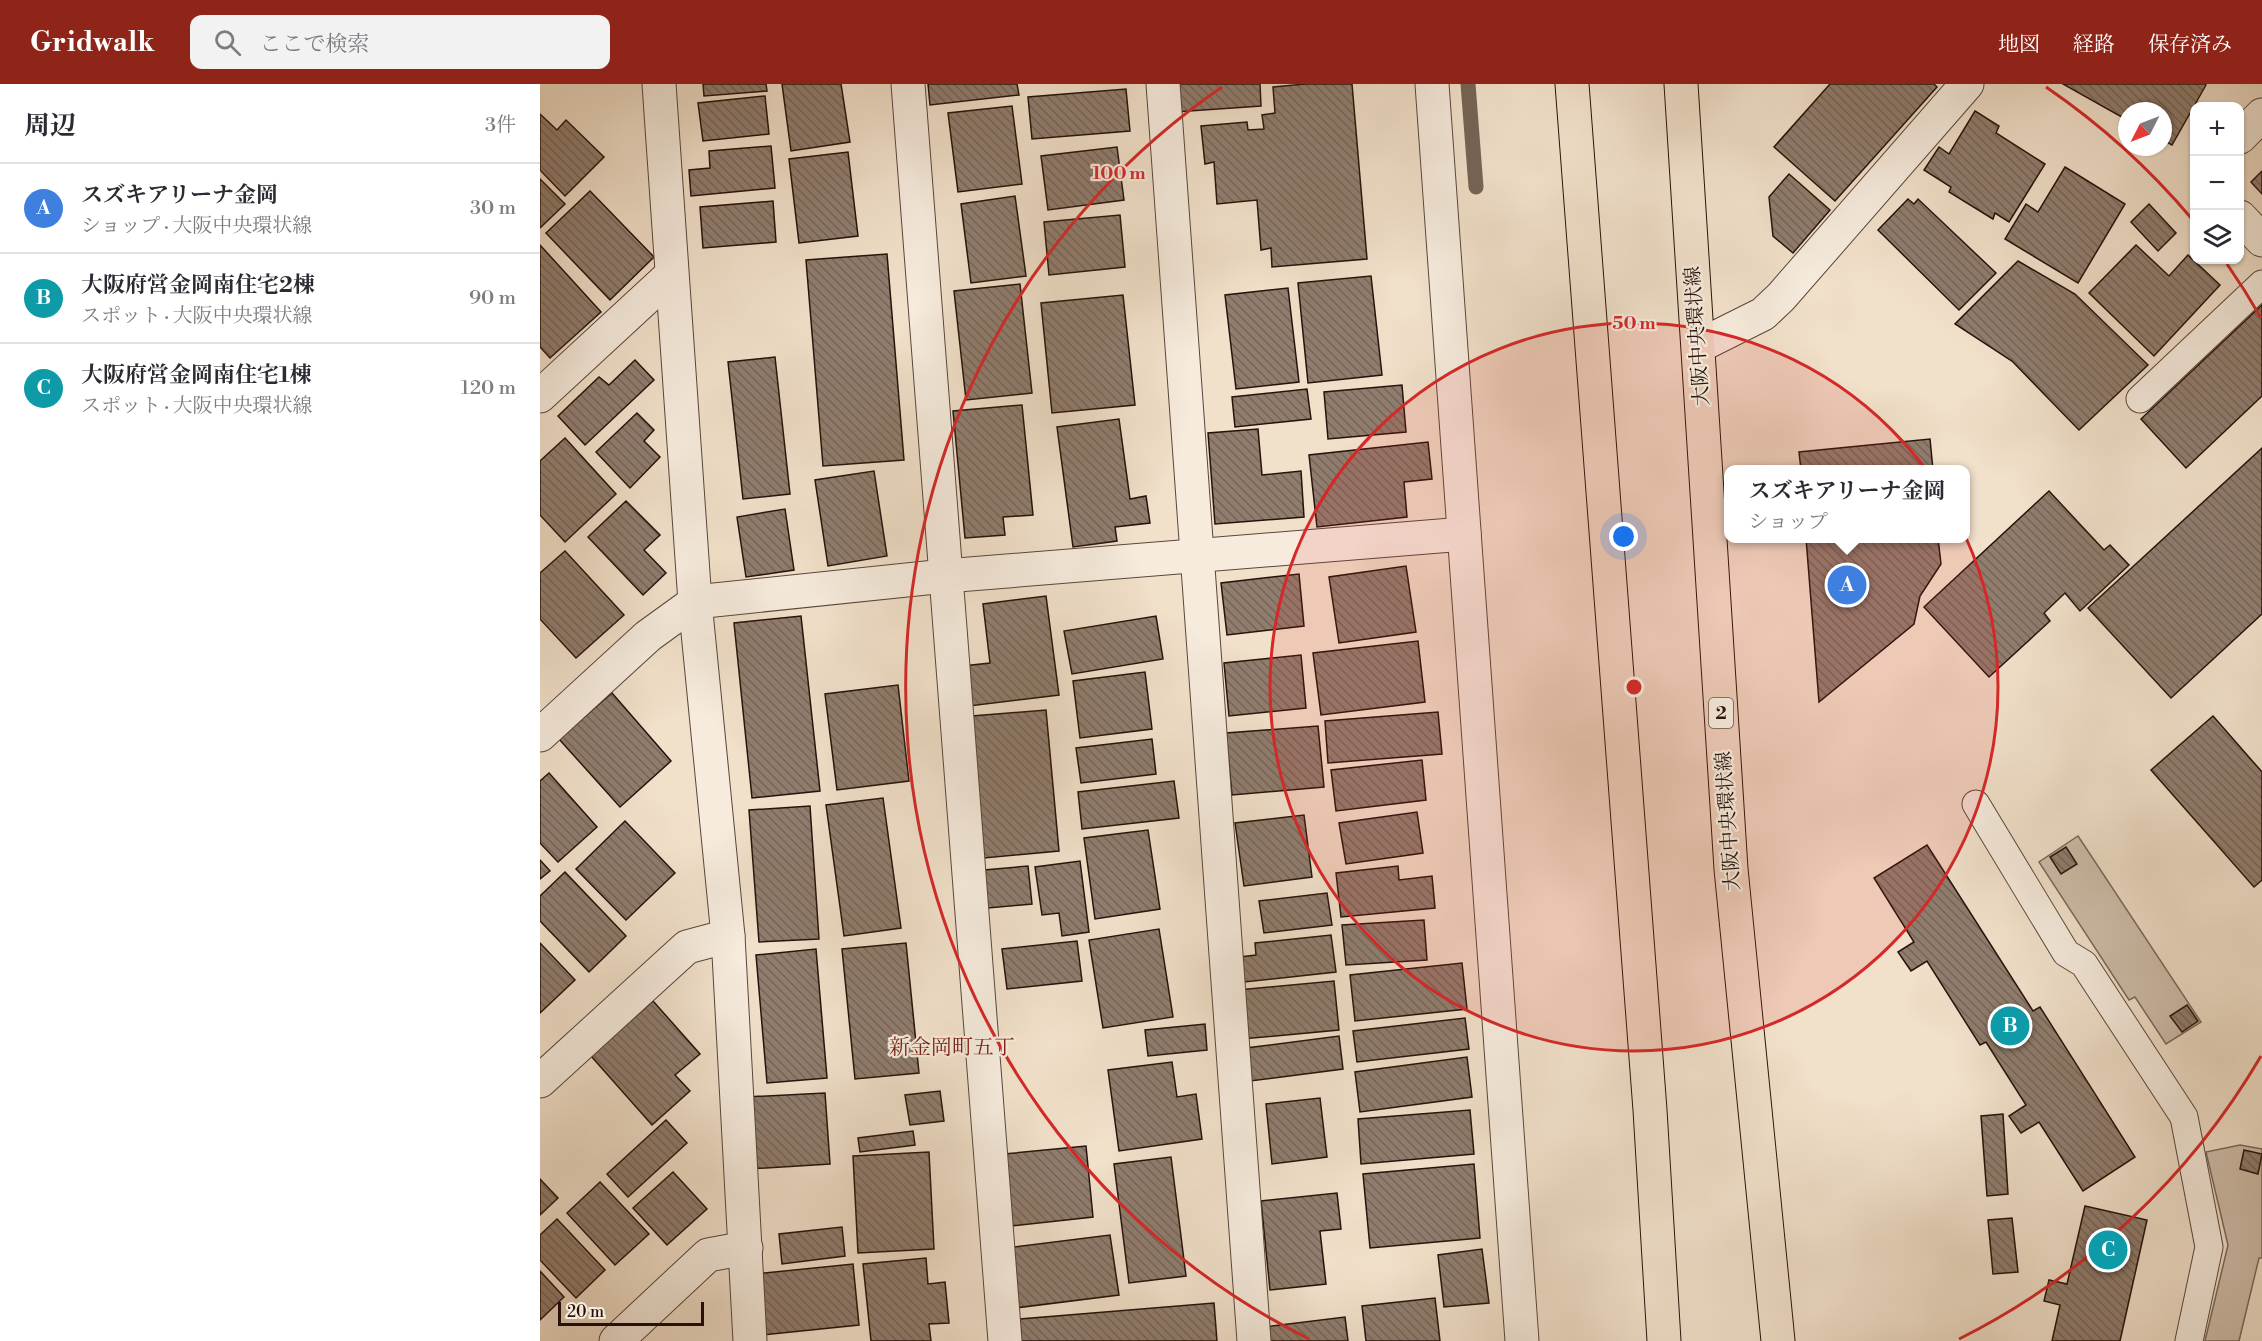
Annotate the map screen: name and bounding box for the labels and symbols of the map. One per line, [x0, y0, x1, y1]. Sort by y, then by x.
north arrow [2118, 102, 2172, 156]
text: 100 m [1092, 162, 1146, 185]
street label: 大阪中央環状線 [1681, 265, 1715, 407]
text: 50 m [1612, 312, 1656, 335]
your location [1609, 522, 1638, 551]
pin: A [1828, 562, 1866, 608]
centre of rings [1624, 677, 1644, 697]
road number: 2 [1709, 698, 1733, 728]
street label: 大阪中央環状線 [1712, 750, 1746, 892]
pin: B [1990, 1004, 2030, 1048]
district label: 新金岡町五丁 [889, 1035, 1015, 1061]
pin: C [2088, 1228, 2128, 1272]
scale bar [558, 1299, 704, 1326]

